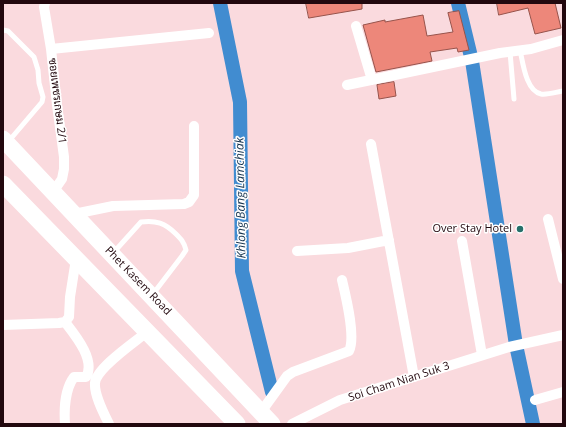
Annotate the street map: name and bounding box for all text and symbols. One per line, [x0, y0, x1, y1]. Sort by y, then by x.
street label: ซอยเพชรเกษม 2/1 [45, 57, 69, 145]
water label: Khlong Bang Lamchiak [233, 137, 249, 259]
place label: Over Stay Hotel [432, 222, 512, 236]
marker: Over Stay Hotel [515, 224, 525, 234]
street label: Phet Kasem Road [102, 244, 174, 318]
street label: Soi Cham Nian Suk 3 [347, 359, 451, 405]

